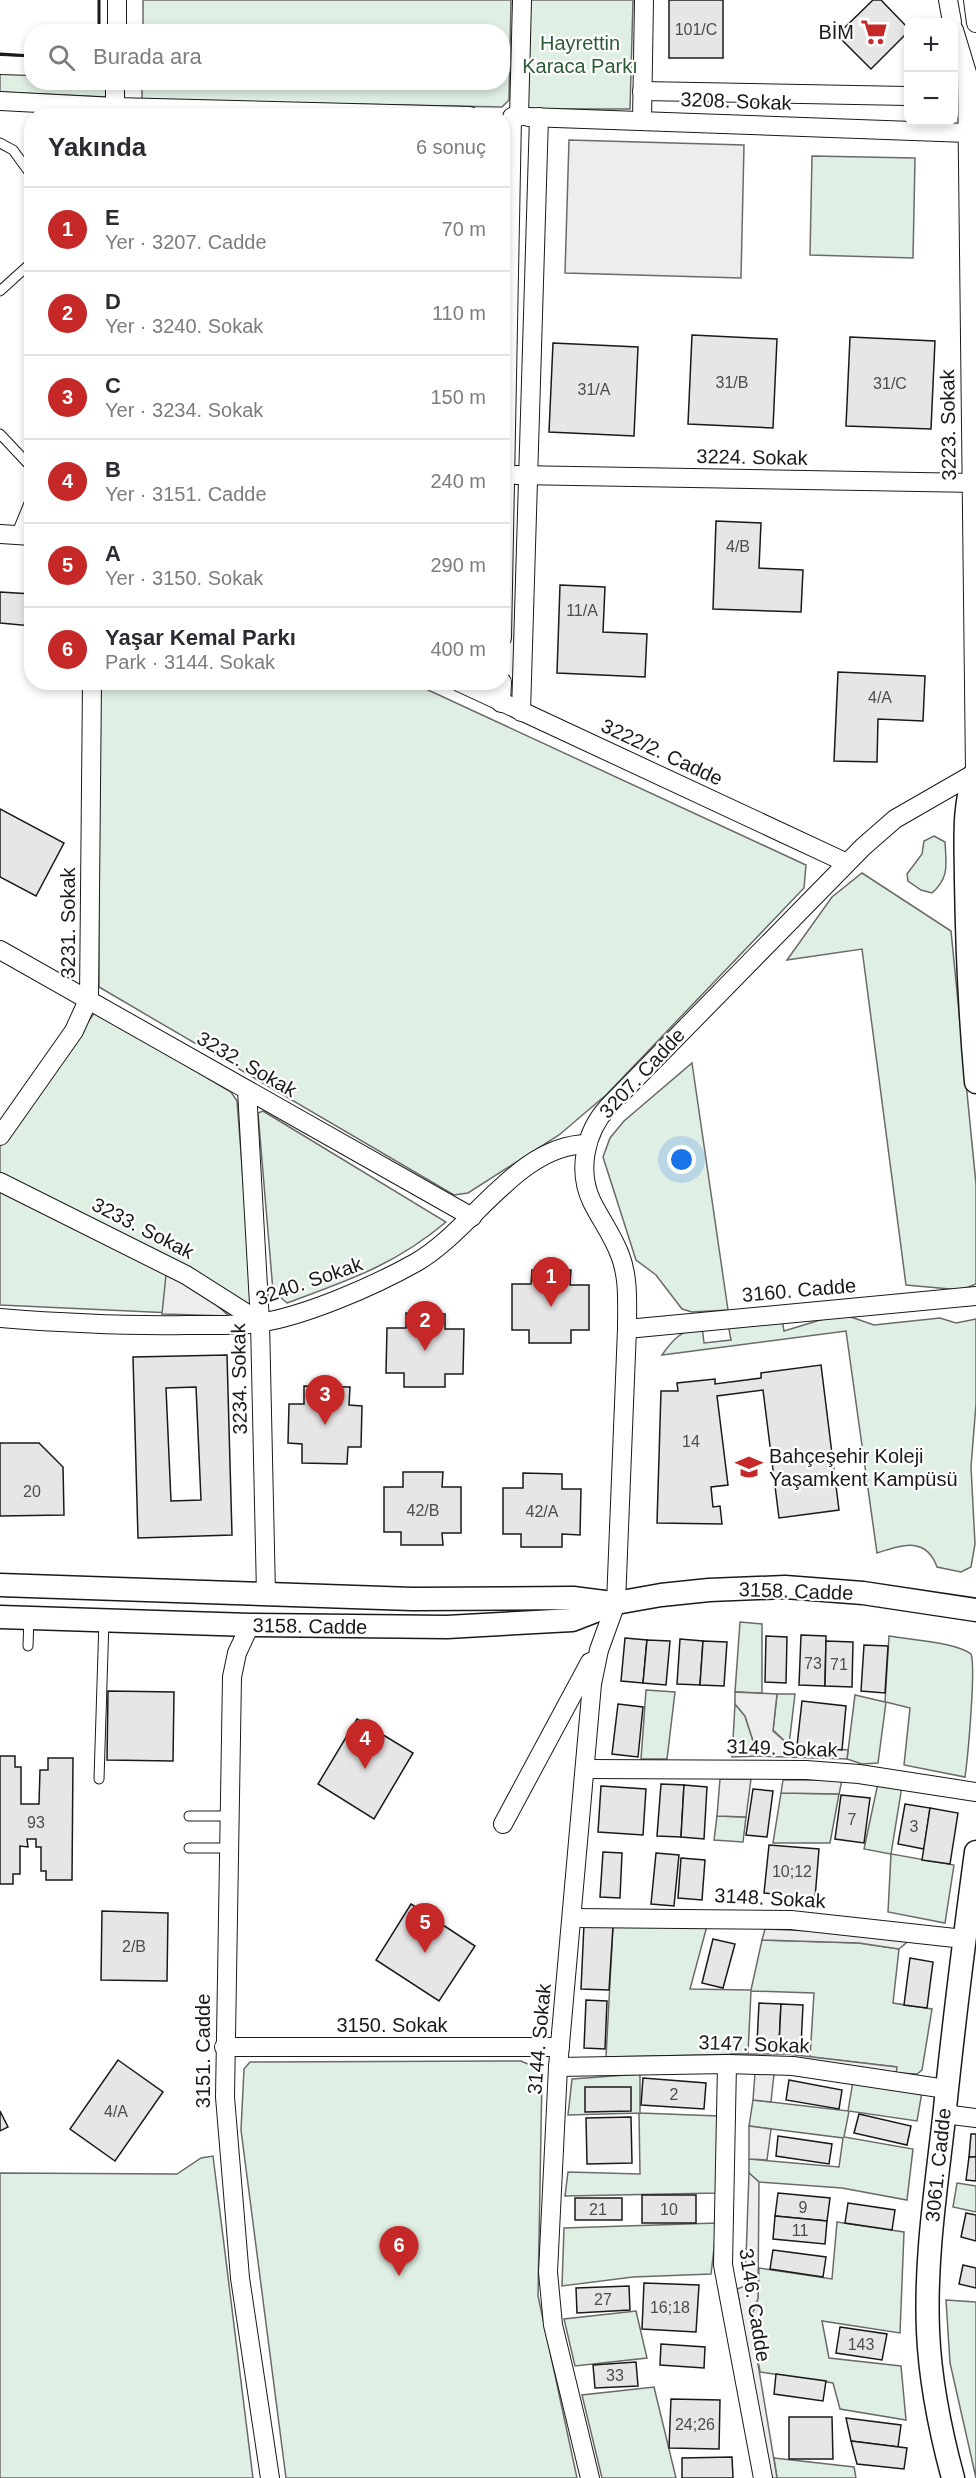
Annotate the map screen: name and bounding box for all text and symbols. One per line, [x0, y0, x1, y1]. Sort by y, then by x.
supermarket icon: BİM [859, 17, 889, 47]
map controls [904, 18, 958, 126]
button: + [904, 18, 958, 72]
house number: 101/C [675, 21, 717, 38]
place label: BİM [818, 21, 854, 43]
search box [24, 24, 510, 90]
park label: Hayrettin Karaca Parkı [522, 32, 638, 77]
icon: search [45, 41, 78, 74]
text: Burada ara [93, 44, 202, 69]
button: − [904, 72, 958, 126]
street label: 3208. Sokak [680, 88, 793, 114]
text: Yakında [48, 132, 146, 162]
text: 6 sonuç [416, 136, 486, 158]
text: E [105, 205, 120, 230]
text: 1 [62, 218, 73, 240]
text: 70 m [442, 218, 486, 240]
text: Yer · 3207. Cadde [105, 231, 267, 253]
text: D [105, 289, 121, 314]
text: 2 [62, 302, 73, 324]
text: 110 m [432, 302, 486, 324]
text: Yer · 3240. Sokak [105, 315, 263, 337]
street label: 3223. Sokak [936, 368, 960, 481]
text: C [105, 373, 121, 398]
house number: 31/B [716, 374, 748, 391]
house number: 31/C [873, 375, 907, 392]
house number: 31/A [578, 381, 611, 398]
text: 3 [62, 386, 73, 408]
text: 150 m [430, 386, 486, 408]
text: Yer · 3234. Sokak [105, 399, 263, 421]
street label: 3224. Sokak [696, 445, 809, 469]
text: B [105, 457, 121, 482]
text: 4 [62, 470, 73, 492]
text: 240 m [430, 470, 486, 492]
text: Yer · 3151. Cadde [105, 483, 267, 505]
house number: 4/B [726, 538, 750, 555]
text: A [105, 541, 121, 566]
text: 5 [62, 554, 73, 576]
text: 290 m [430, 554, 486, 576]
text: Yer · 3150. Sokak [105, 567, 263, 589]
house number: 11/A [566, 602, 598, 619]
text: Yaşar Kemal Parkı [105, 625, 296, 650]
text: 6 [62, 638, 73, 660]
text: 400 m [430, 638, 486, 660]
text: Park · 3144. Sokak [105, 651, 275, 673]
house number: 4/A [868, 689, 892, 706]
street label: 3222/2. Cadde [598, 714, 726, 790]
street label: 3231. Sokak [57, 866, 79, 979]
street label: 3207. Cadde [595, 1024, 689, 1122]
street label: 3232. Sokak [193, 1027, 302, 1102]
your location [667, 1145, 696, 1174]
street label: 3233. Sokak [88, 1193, 198, 1263]
street label: 3240. Sokak [253, 1252, 366, 1310]
pin: 1 [532, 1258, 570, 1307]
street label: 3160. Cadde [741, 1274, 857, 1306]
pin: 2 [406, 1302, 444, 1351]
street label: 3234. Sokak [227, 1322, 251, 1435]
pin: 3 [306, 1376, 344, 1425]
house number: 14 [682, 1433, 700, 1450]
place label: Bahçeşehir Koleji Yaşamkent Kampüsü [769, 1445, 958, 1490]
school or university icon: Bahçeşehir Koleji Yaşamkent Kampüsü [734, 1452, 764, 1482]
house number: 20 [23, 1483, 41, 1500]
house number: 42/B [407, 1502, 439, 1519]
house number: 42/A [526, 1503, 559, 1520]
street label: 3158. Cadde [738, 1578, 854, 1604]
street label: 3158. Cadde [253, 1614, 367, 1638]
house number: 73 [804, 1655, 822, 1672]
house number: 71 [830, 1656, 848, 1673]
pin: 4 [346, 1720, 385, 1769]
street label: 3149. Sokak [726, 1735, 839, 1761]
house number: 7 [848, 1811, 857, 1828]
house number: 93 [27, 1814, 45, 1831]
house number: 3 [910, 1818, 919, 1835]
house number: 10;12 [772, 1863, 812, 1880]
street label: 3148. Sokak [714, 1884, 827, 1912]
pin: 5 [406, 1904, 444, 1953]
house number: 2/B [122, 1938, 146, 1955]
street label: 3144. Sokak [523, 1982, 555, 2095]
street label: 3151. Cadde [192, 1994, 214, 2108]
street label: 3150. Sokak [336, 2014, 449, 2036]
street label: 3147. Sokak [698, 2031, 811, 2057]
house number: 2 [670, 2086, 679, 2103]
house number: 4/A [104, 2103, 128, 2120]
street label: 3061. Cadde [921, 2107, 955, 2223]
house number: 9 [799, 2199, 808, 2216]
house number: 21 [589, 2201, 607, 2218]
house number: 10 [660, 2201, 678, 2218]
house number: 11 [792, 2222, 808, 2239]
pin: 6 [380, 2226, 418, 2276]
street label: 3146. Cadde [735, 2247, 775, 2363]
house number: 27 [594, 2291, 612, 2308]
house number: 16;18 [650, 2299, 690, 2316]
house number: 143 [848, 2336, 874, 2353]
house number: 33 [606, 2367, 624, 2384]
house number: 24;26 [675, 2416, 715, 2433]

